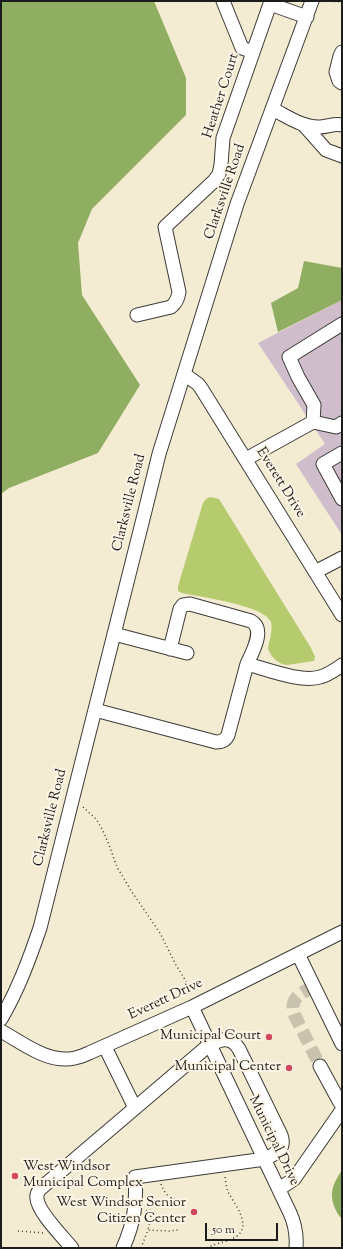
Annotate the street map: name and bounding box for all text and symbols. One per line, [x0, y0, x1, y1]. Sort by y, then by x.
street label: Heather Court [200, 51, 244, 141]
street label: Clarksville Road [202, 142, 250, 242]
street label: Everett Drive [252, 445, 308, 521]
street label: Clarksville Road [110, 453, 150, 553]
street label: Clarksville Road [31, 768, 71, 868]
street label: Everett Drive [126, 976, 206, 1024]
place label: Municipal Court [160, 1029, 261, 1045]
marker: Municipal Court [264, 1032, 274, 1042]
place label: Municipal Center [175, 1060, 281, 1076]
marker: Municipal Center [284, 1063, 294, 1073]
street label: Municipal Drive [244, 1093, 302, 1189]
place label: West Windsor Municipal Complex [23, 1160, 143, 1192]
marker: West Windsor Municipal Complex [10, 1171, 20, 1181]
place label: West Windsor Senior Citizen Center [56, 1196, 186, 1228]
marker: West Windsor Senior Citizen Center [189, 1207, 199, 1217]
scale bar [207, 1215, 280, 1241]
text: 50 m [212, 1221, 235, 1239]

